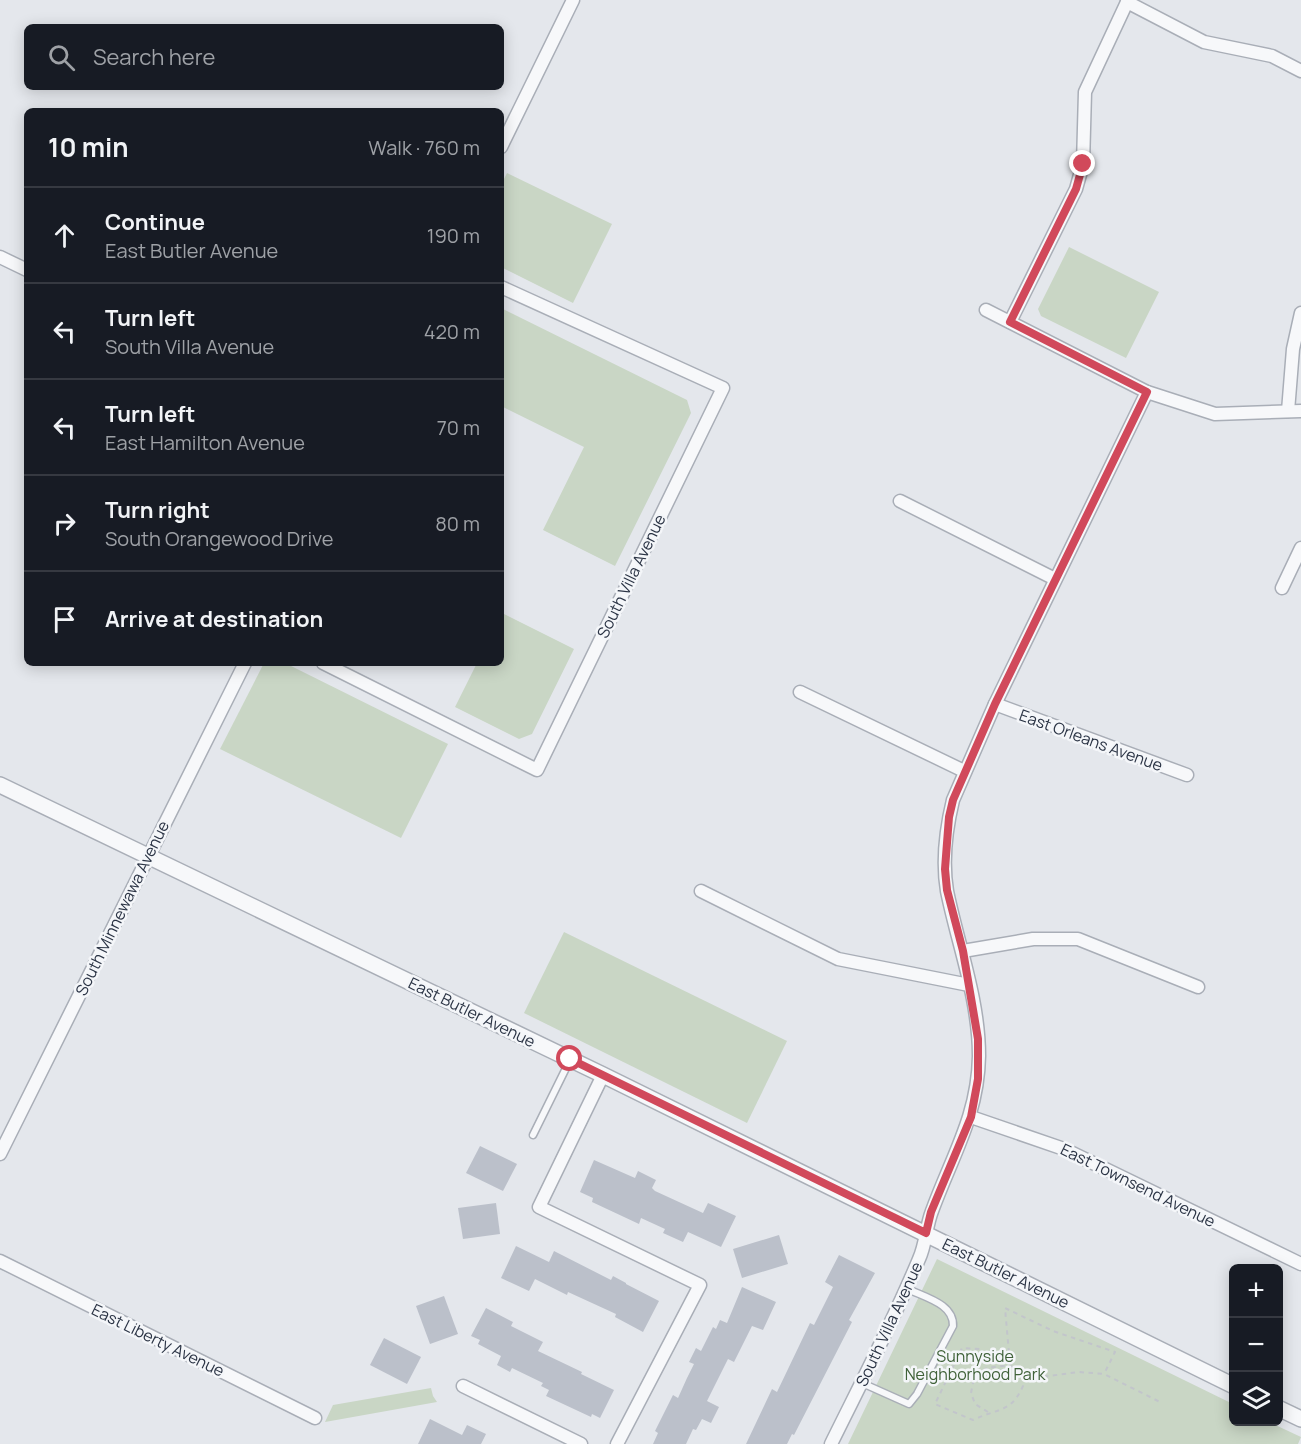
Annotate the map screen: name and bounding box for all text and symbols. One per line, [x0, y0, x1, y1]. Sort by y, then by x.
search box [24, 24, 504, 90]
icon: search [45, 41, 78, 74]
text: Search here [93, 42, 215, 72]
text: 10 min [48, 129, 129, 165]
text: Walk · 760 m [368, 134, 480, 161]
route end [1069, 150, 1095, 176]
text: Continue [105, 207, 205, 237]
icon: ahead [48, 219, 81, 252]
text: 190 m [427, 222, 480, 249]
text: East Butler Avenue [105, 237, 278, 264]
text: Turn left [105, 303, 195, 333]
icon: left [48, 315, 81, 348]
text: 420 m [424, 318, 480, 345]
text: South Villa Avenue [105, 333, 274, 360]
text: Turn left [105, 399, 195, 429]
icon: left [48, 411, 81, 444]
text: 70 m [437, 414, 480, 441]
text: East Hamilton Avenue [105, 429, 305, 456]
text: Turn right [105, 495, 210, 525]
icon: right [48, 507, 81, 540]
text: 80 m [435, 510, 480, 537]
street label: South Villa Avenue [591, 510, 671, 642]
text: South Orangewood Drive [105, 525, 334, 552]
icon: arrive [48, 603, 81, 636]
text: Arrive at destination [105, 604, 323, 634]
street label: East Orleans Avenue [1016, 704, 1166, 776]
street label: South Minnewawa Avenue [70, 817, 174, 999]
street label: East Butler Avenue [405, 972, 539, 1052]
route start [556, 1045, 582, 1071]
street label: East Townsend Avenue [1057, 1138, 1219, 1232]
street label: East Butler Avenue [939, 1233, 1073, 1313]
street label: South Villa Avenue [850, 1258, 928, 1390]
map controls [1229, 1264, 1283, 1426]
button: + [1229, 1264, 1283, 1318]
street label: East Liberty Avenue [88, 1298, 228, 1382]
button: − [1229, 1318, 1283, 1372]
park label: Sunnyside Neighborhood Park [905, 1345, 1046, 1385]
button: layers [1229, 1372, 1283, 1426]

